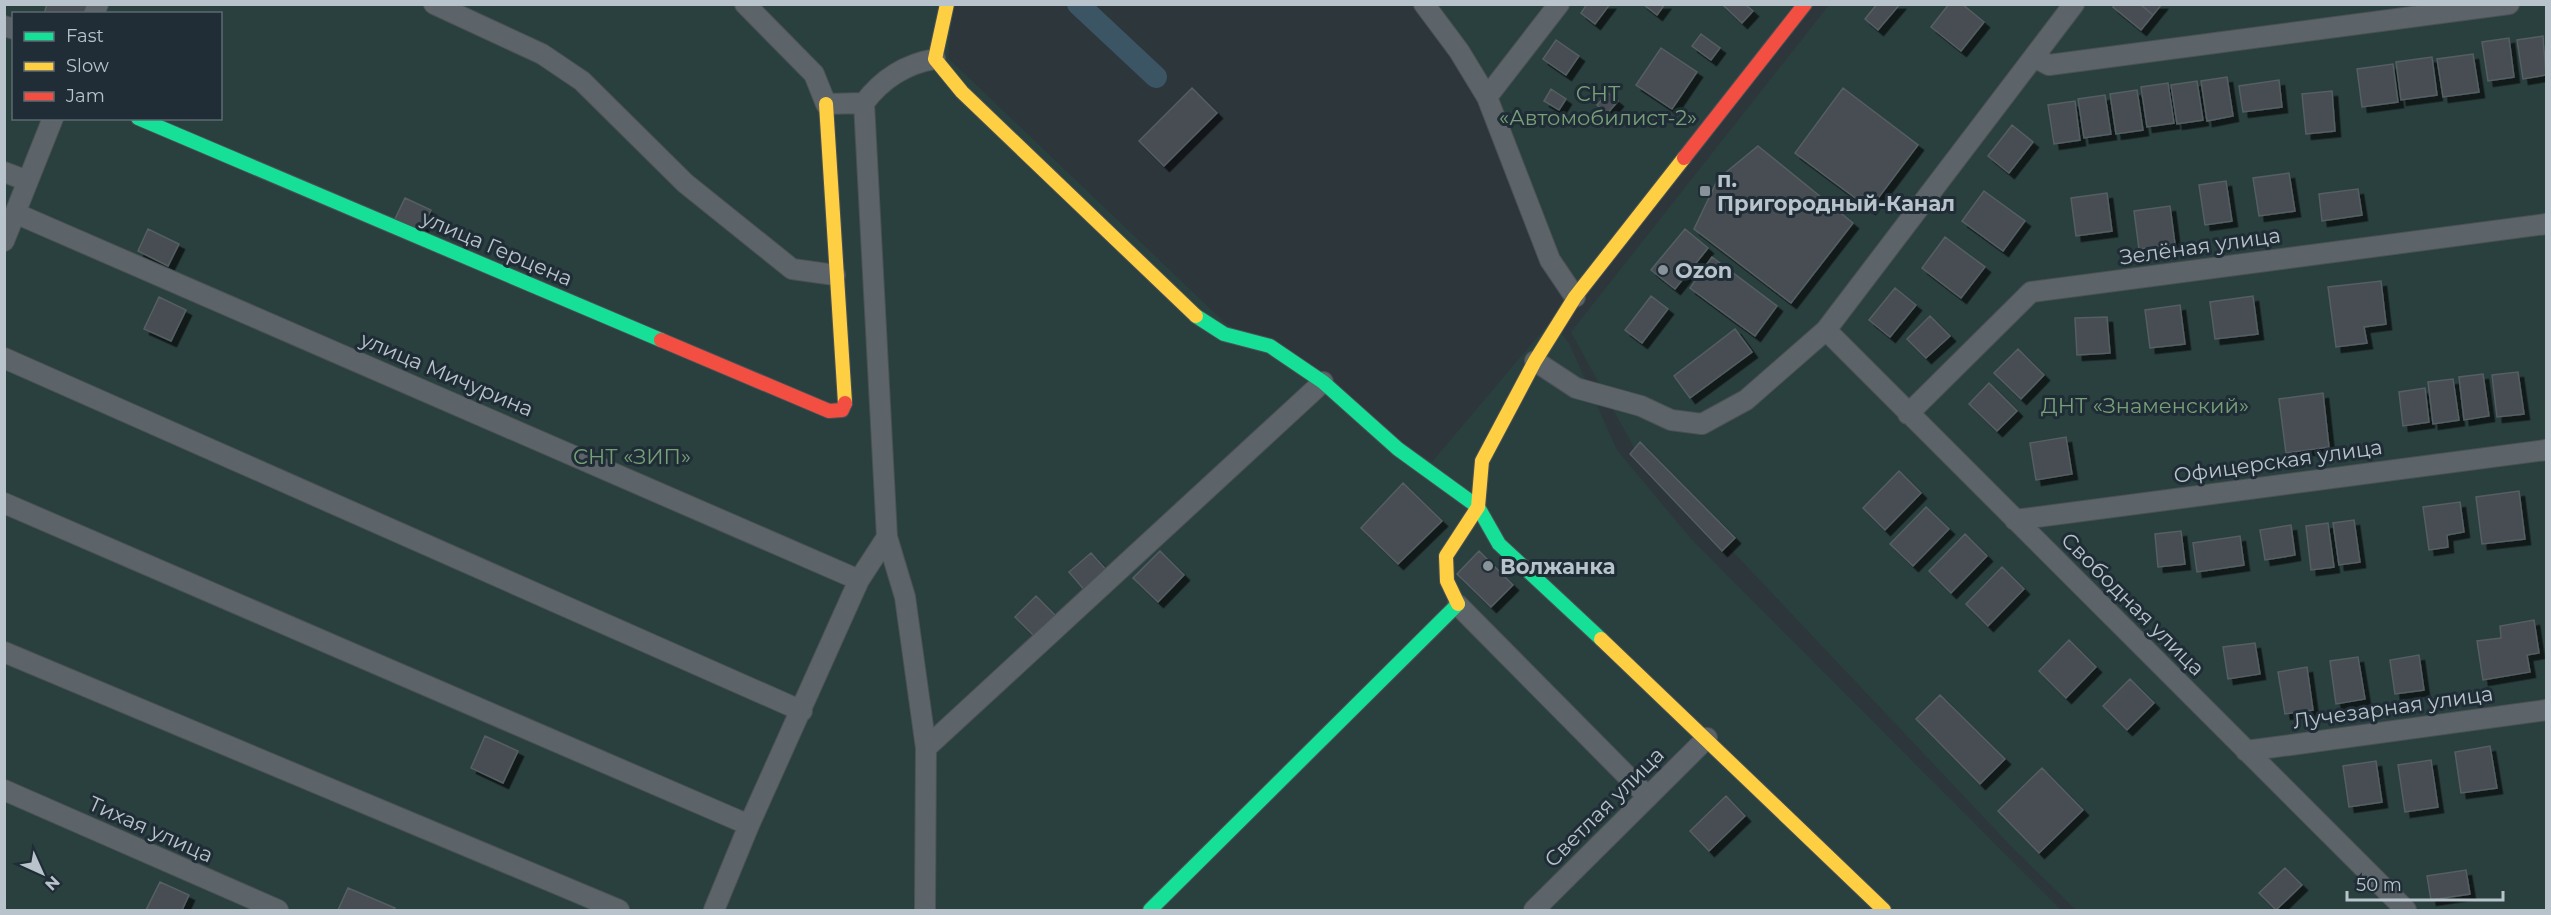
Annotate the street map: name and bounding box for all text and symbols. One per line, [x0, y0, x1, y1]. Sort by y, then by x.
legend [12, 12, 222, 120]
text: Fast [66, 25, 104, 47]
text: Slow [66, 55, 109, 77]
park label: СНТ «Автомобилист-2» [1499, 81, 1697, 130]
text: Jam [65, 85, 105, 107]
place label: п. Пригородный-Канал [1717, 167, 1955, 216]
marker: п. Пригородный-Канал [1698, 184, 1712, 198]
street label: улица Герцена [417, 205, 576, 291]
street label: Зелёная улица [2118, 222, 2282, 270]
place label: Ozon [1675, 258, 1732, 283]
marker: Ozon [1656, 263, 1670, 277]
street label: улица Мичурина [356, 326, 537, 422]
park label: ДНТ «Знаменский» [2041, 393, 2249, 418]
street label: Офицерская улица [2172, 434, 2384, 488]
park label: СНТ «ЗИП» [573, 444, 691, 469]
street label: Свободная улица [2056, 527, 2210, 681]
place label: Волжанка [1500, 554, 1615, 579]
marker: Волжанка [1481, 559, 1495, 573]
street label: Лучезарная улица [2291, 681, 2495, 733]
street label: Светлая улица [1539, 742, 1669, 872]
street label: Тихая улица [85, 790, 217, 868]
north arrow [12, 843, 72, 903]
scale bar [2347, 864, 2503, 902]
text: N [41, 872, 64, 895]
text: 50 m [2356, 874, 2402, 896]

